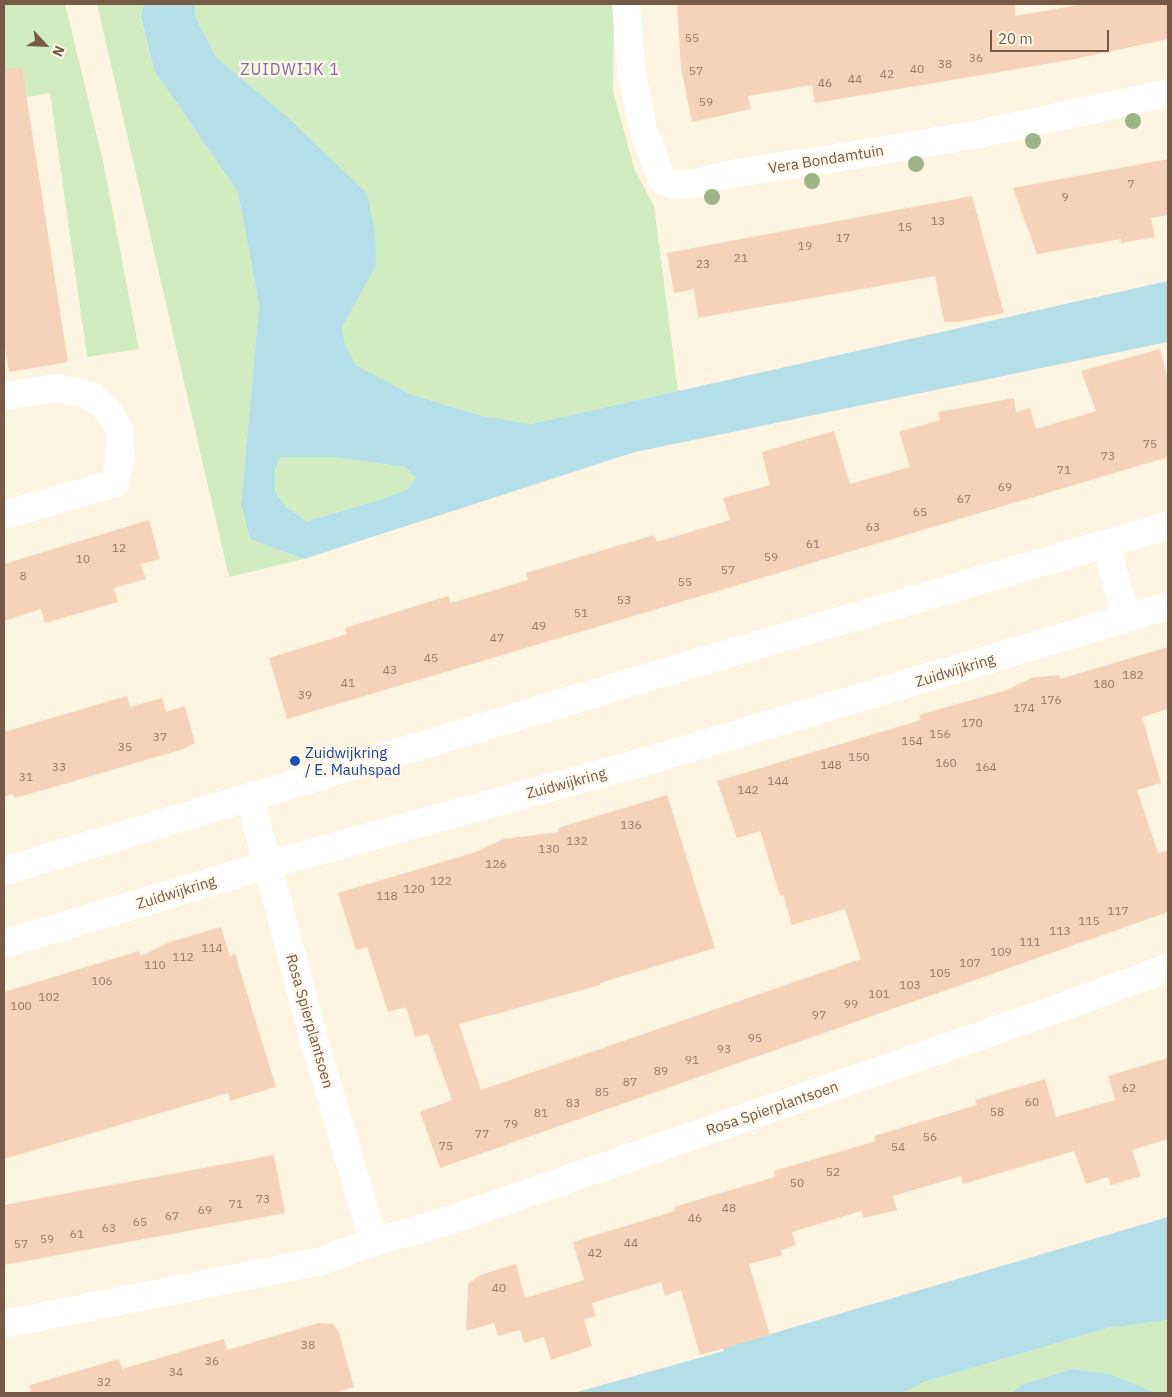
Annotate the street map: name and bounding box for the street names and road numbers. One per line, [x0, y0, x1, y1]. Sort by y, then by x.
street label: Vera Bondamtuin [767, 141, 885, 177]
street label: Zuidwijkring [913, 649, 997, 691]
street label: Zuidwijkring [524, 764, 608, 802]
street label: Zuidwijkring [134, 871, 218, 913]
street label: Rosa Spierplantsoen [282, 952, 338, 1090]
street label: Rosa Spierplantsoen [704, 1077, 840, 1139]

